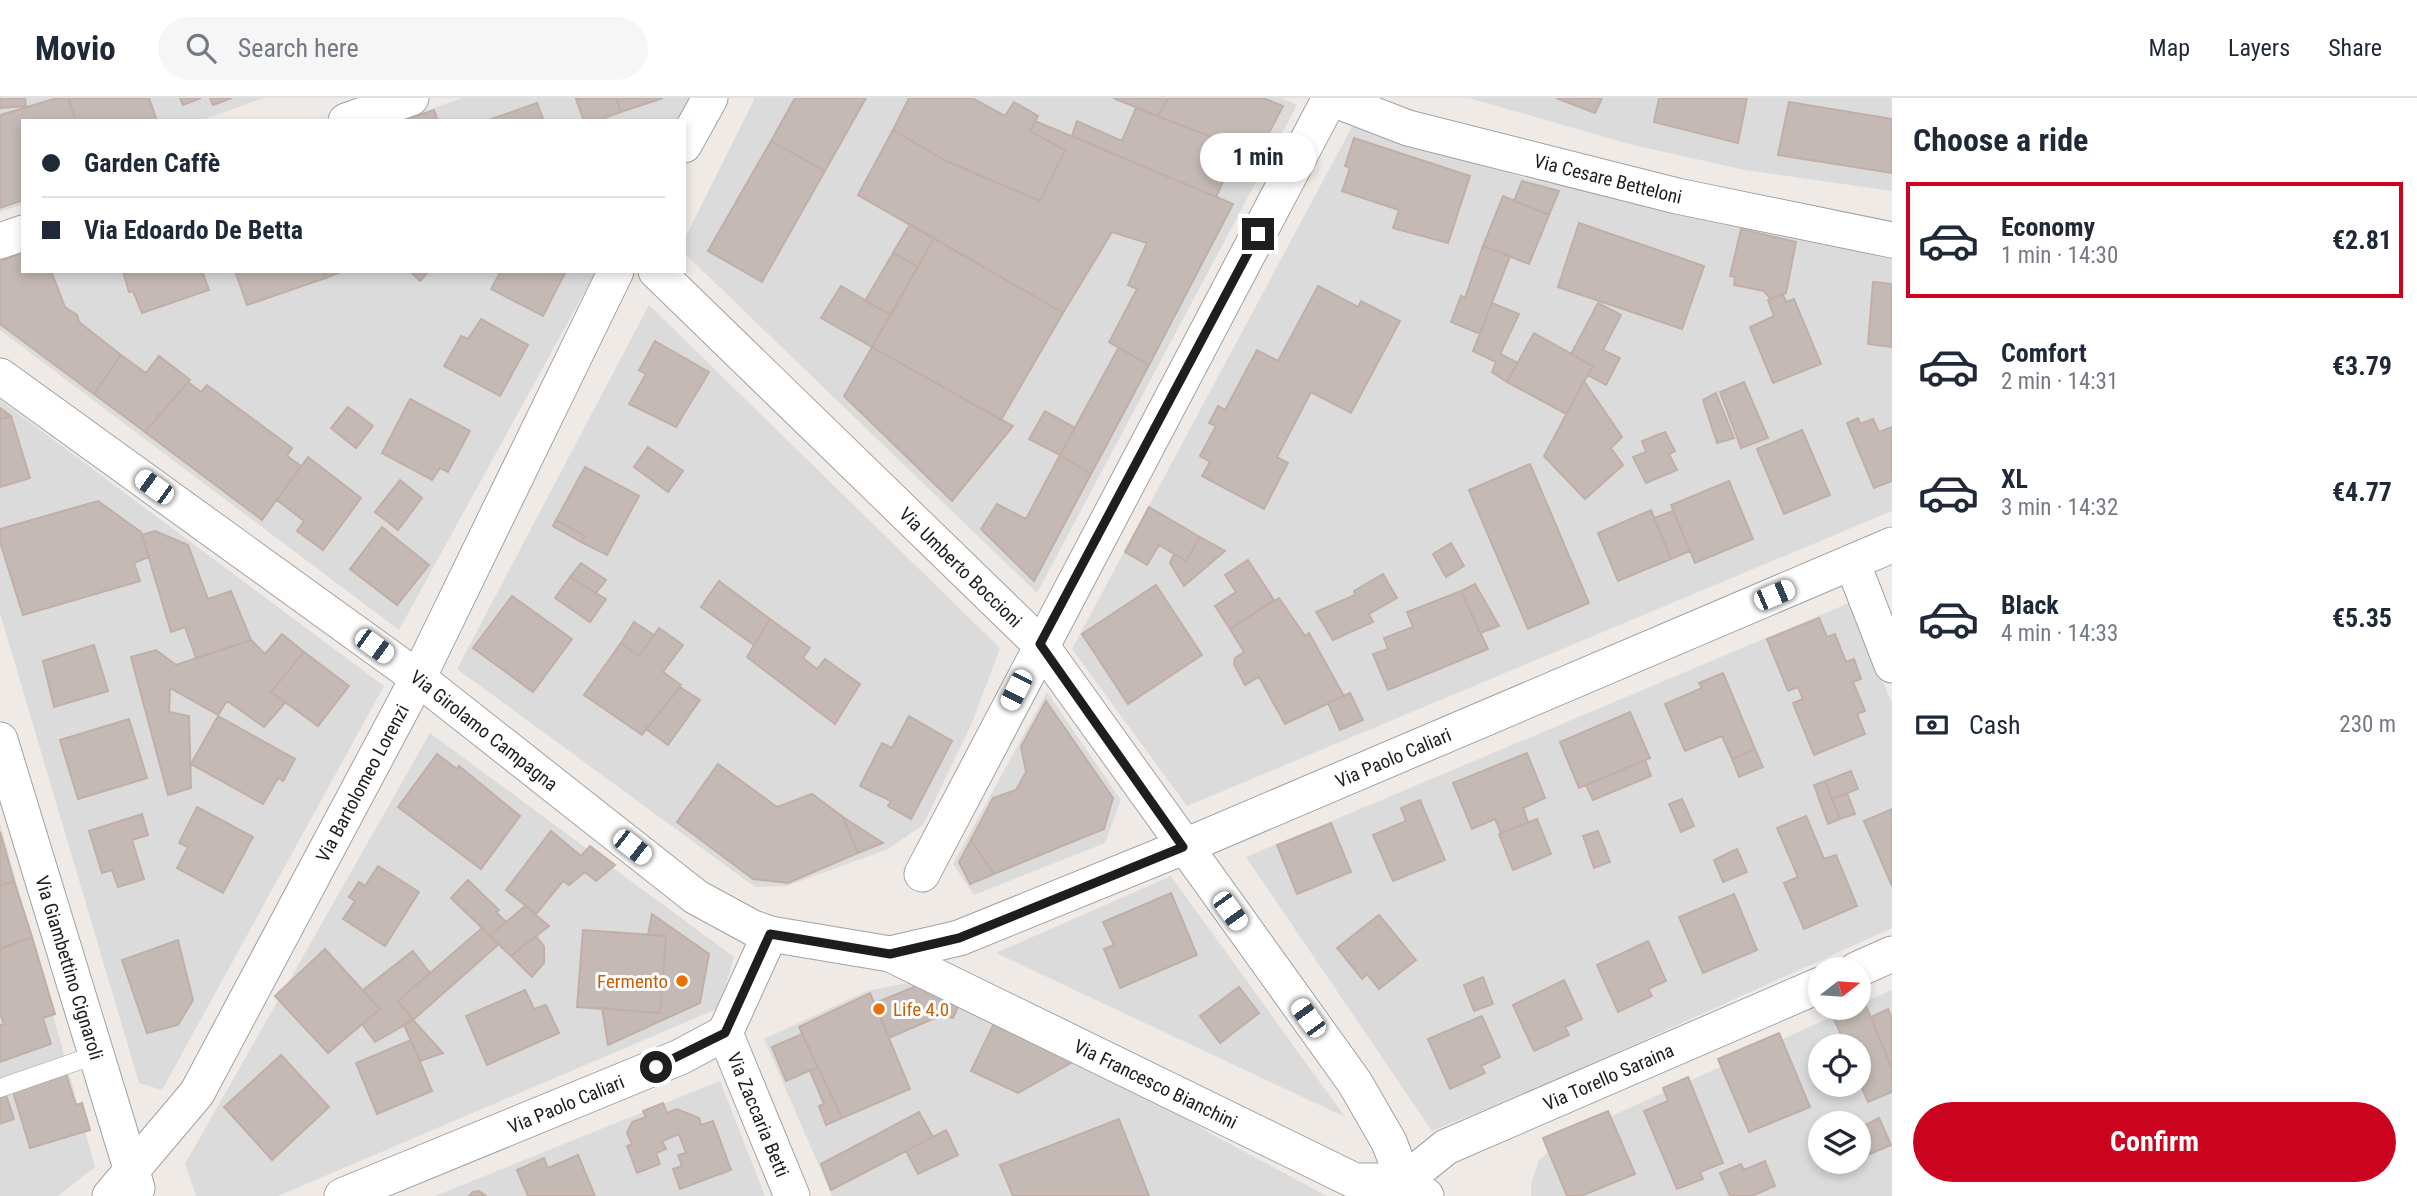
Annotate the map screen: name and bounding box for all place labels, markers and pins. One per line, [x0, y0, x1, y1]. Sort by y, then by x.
place label: Fermento [597, 970, 668, 993]
marker: Fermento [674, 973, 690, 989]
place label: Life 4.0 [893, 998, 949, 1021]
marker: Life 4.0 [871, 1001, 887, 1017]

